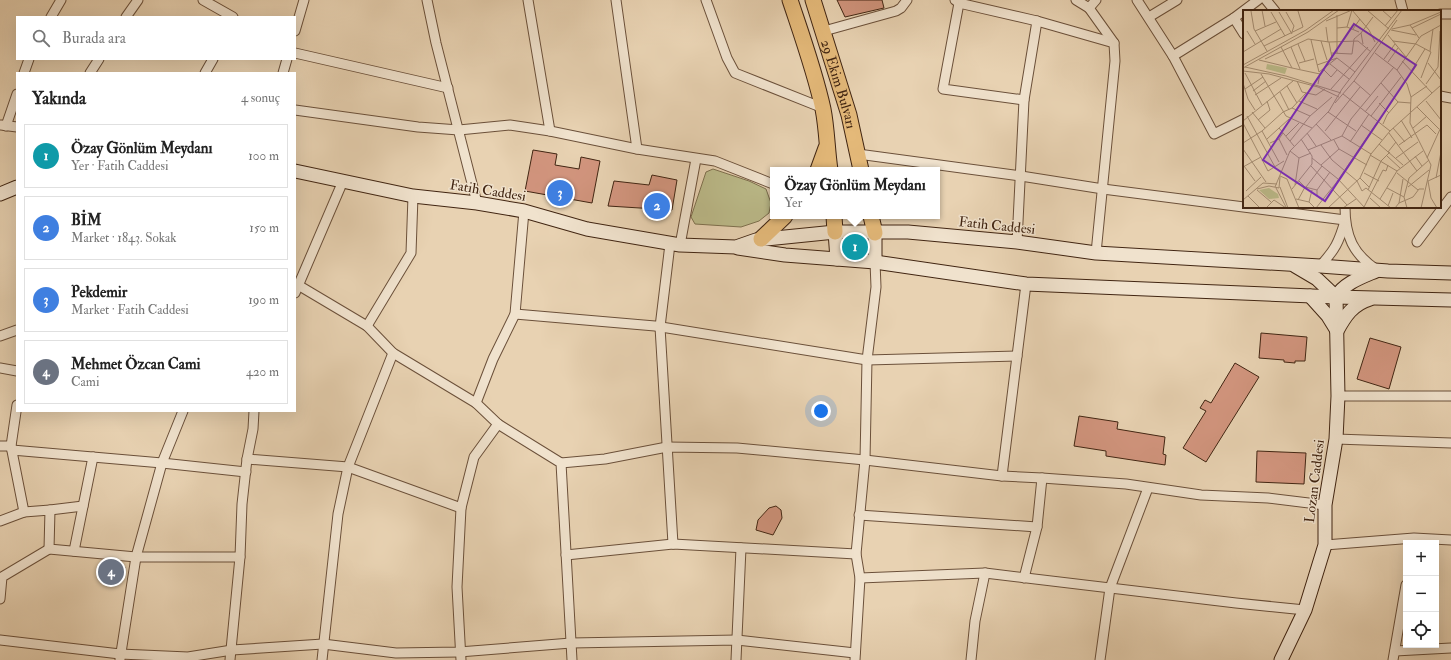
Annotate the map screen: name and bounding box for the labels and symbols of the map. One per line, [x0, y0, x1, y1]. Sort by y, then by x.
inset map [1243, 10, 1441, 208]
street label: 29 Ekim Bulvarı [817, 38, 860, 131]
street label: Fatih Caddesi [449, 176, 527, 205]
pin: 3 [547, 178, 573, 208]
pin: 2 [644, 191, 670, 221]
street label: Fatih Caddesi [958, 213, 1036, 238]
pin: 1 [842, 232, 868, 262]
your location [811, 401, 831, 421]
street label: Lozan Caddesi [1301, 438, 1328, 524]
pin: 4 [98, 557, 124, 587]

